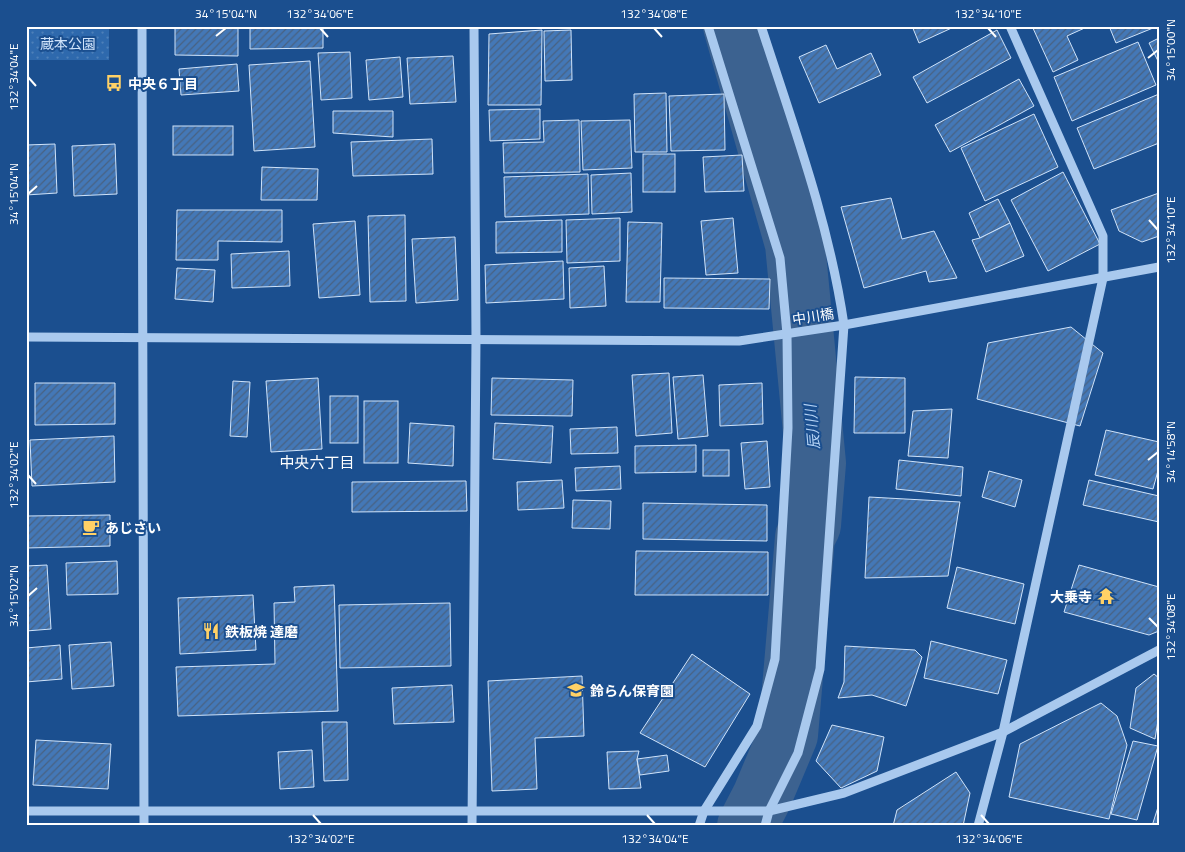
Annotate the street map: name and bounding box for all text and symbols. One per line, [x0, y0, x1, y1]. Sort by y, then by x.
text: 34°15'04"N [195, 4, 257, 23]
text: 132°34'06"E [286, 4, 354, 23]
text: 132°34'08"E [620, 4, 688, 23]
text: 132°34'10"E [954, 4, 1022, 23]
text: 34°15'00"N [1161, 19, 1180, 81]
park label: 蔵本公園 [40, 33, 96, 54]
text: 132°34'04"E [4, 43, 23, 111]
bus stop icon: 中央６丁目 [104, 73, 124, 93]
place label: 中央６丁目 [128, 73, 198, 94]
text: 34°15'04"N [4, 163, 23, 225]
text: 132°34'10"E [1161, 196, 1180, 264]
street label: 中川橋 [791, 302, 835, 330]
water label: 辰川川 [798, 402, 825, 450]
text: 34°14'58"N [1161, 421, 1180, 483]
text: 132°34'02"E [4, 441, 23, 509]
district label: 中央六丁目 [279, 451, 355, 474]
cafe icon: あじさい [81, 517, 101, 537]
place label: あじさい [105, 517, 161, 538]
text: 34°15'02"N [4, 565, 23, 627]
place label: 大乗寺 [1050, 586, 1092, 607]
temple icon: 大乗寺 [1096, 586, 1116, 606]
text: 132°34'08"E [1161, 593, 1180, 661]
restaurant icon: 鉄板焼 達磨 [201, 621, 221, 641]
place label: 鉄板焼 達磨 [225, 621, 298, 642]
school or university icon: 鈴らん保育園 [566, 680, 586, 700]
place label: 鈴らん保育園 [590, 680, 674, 701]
text: 132°34'02"E [287, 829, 355, 848]
text: 132°34'04"E [621, 829, 689, 848]
text: 132°34'06"E [955, 829, 1023, 848]

